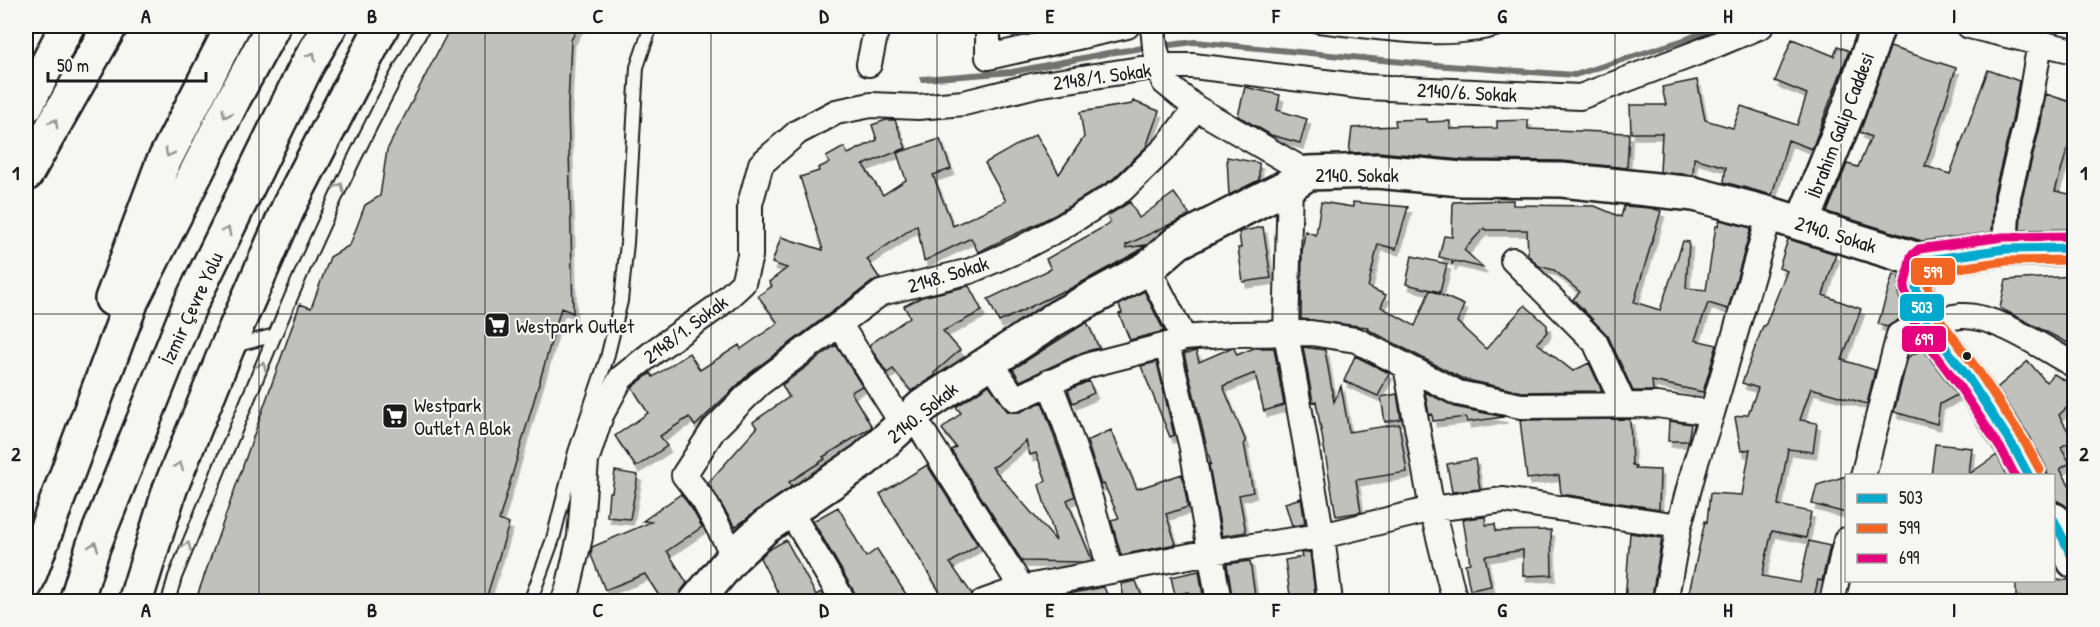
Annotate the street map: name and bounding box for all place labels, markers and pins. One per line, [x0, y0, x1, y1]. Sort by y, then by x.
supermarket icon: Westpark Outlet [482, 310, 512, 340]
place label: Westpark Outlet [516, 312, 635, 339]
unlabelled marker [1961, 350, 1973, 362]
place label: Westpark Outlet A Blok [414, 391, 511, 441]
supermarket icon: Westpark Outlet A Blok [380, 401, 410, 431]

